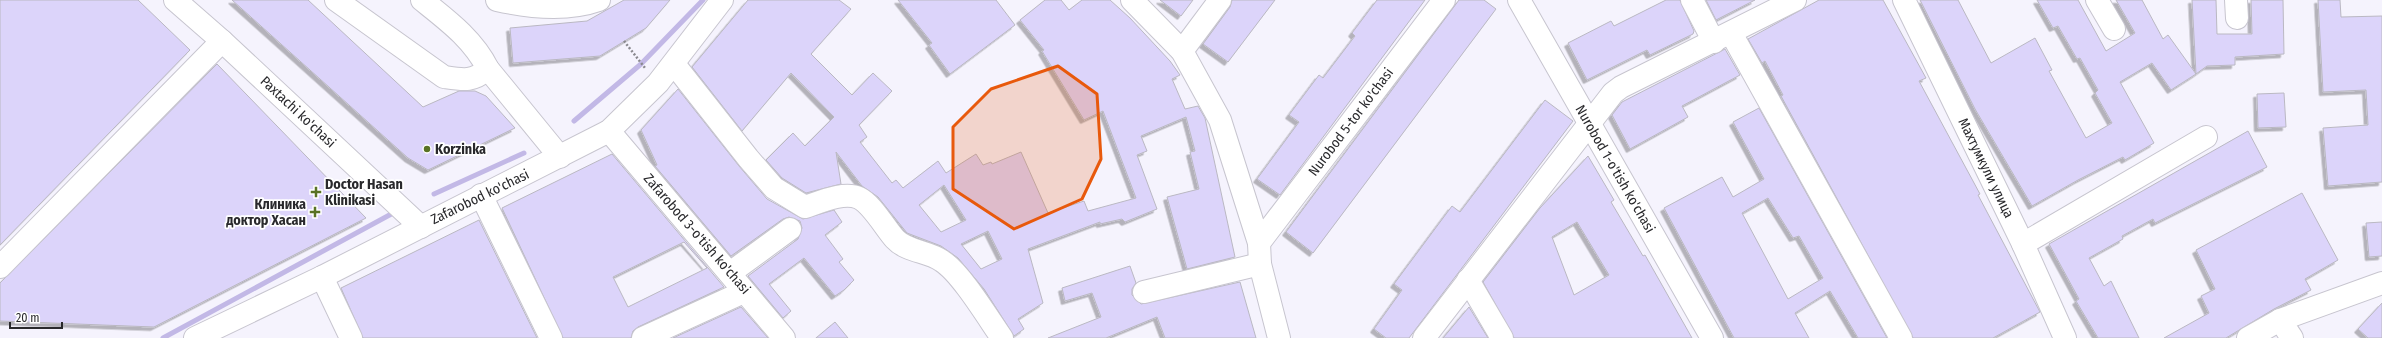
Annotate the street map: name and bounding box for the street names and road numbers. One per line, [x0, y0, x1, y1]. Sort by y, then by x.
street label: Nurobod 5-tor ko'chasi [1305, 65, 1397, 179]
street label: Paxtachi ko'chasi [257, 73, 339, 151]
street label: Nurobod 1-o'tish ko'chasi [1571, 102, 1659, 236]
street label: Махтумкули улица [1954, 115, 2018, 221]
street label: Zafarobod ko'chasi [428, 166, 532, 228]
street label: Zafarobod 3-o'tish ko'chasi [640, 170, 754, 298]

